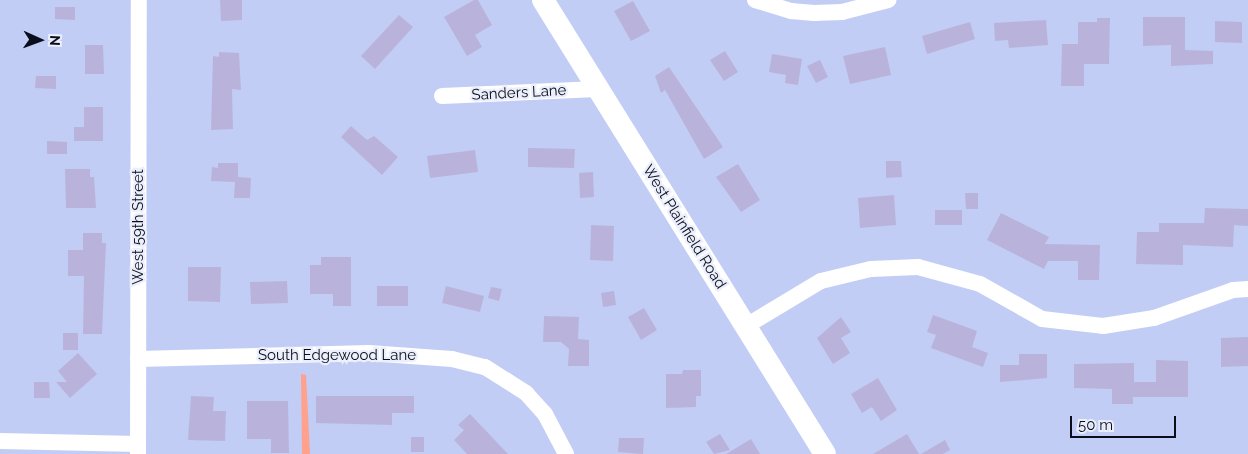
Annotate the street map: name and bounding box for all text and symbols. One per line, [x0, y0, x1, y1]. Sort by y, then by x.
north arrow [15, 15, 65, 65]
text: N [47, 35, 63, 46]
street label: Sanders Lane [471, 82, 567, 104]
street label: West Plainfield Road [639, 162, 729, 292]
street label: West 59th Street [130, 169, 148, 285]
street label: South Edgewood Lane [258, 347, 416, 365]
scale bar [1073, 406, 1179, 438]
text: 50 m [1078, 416, 1113, 434]

